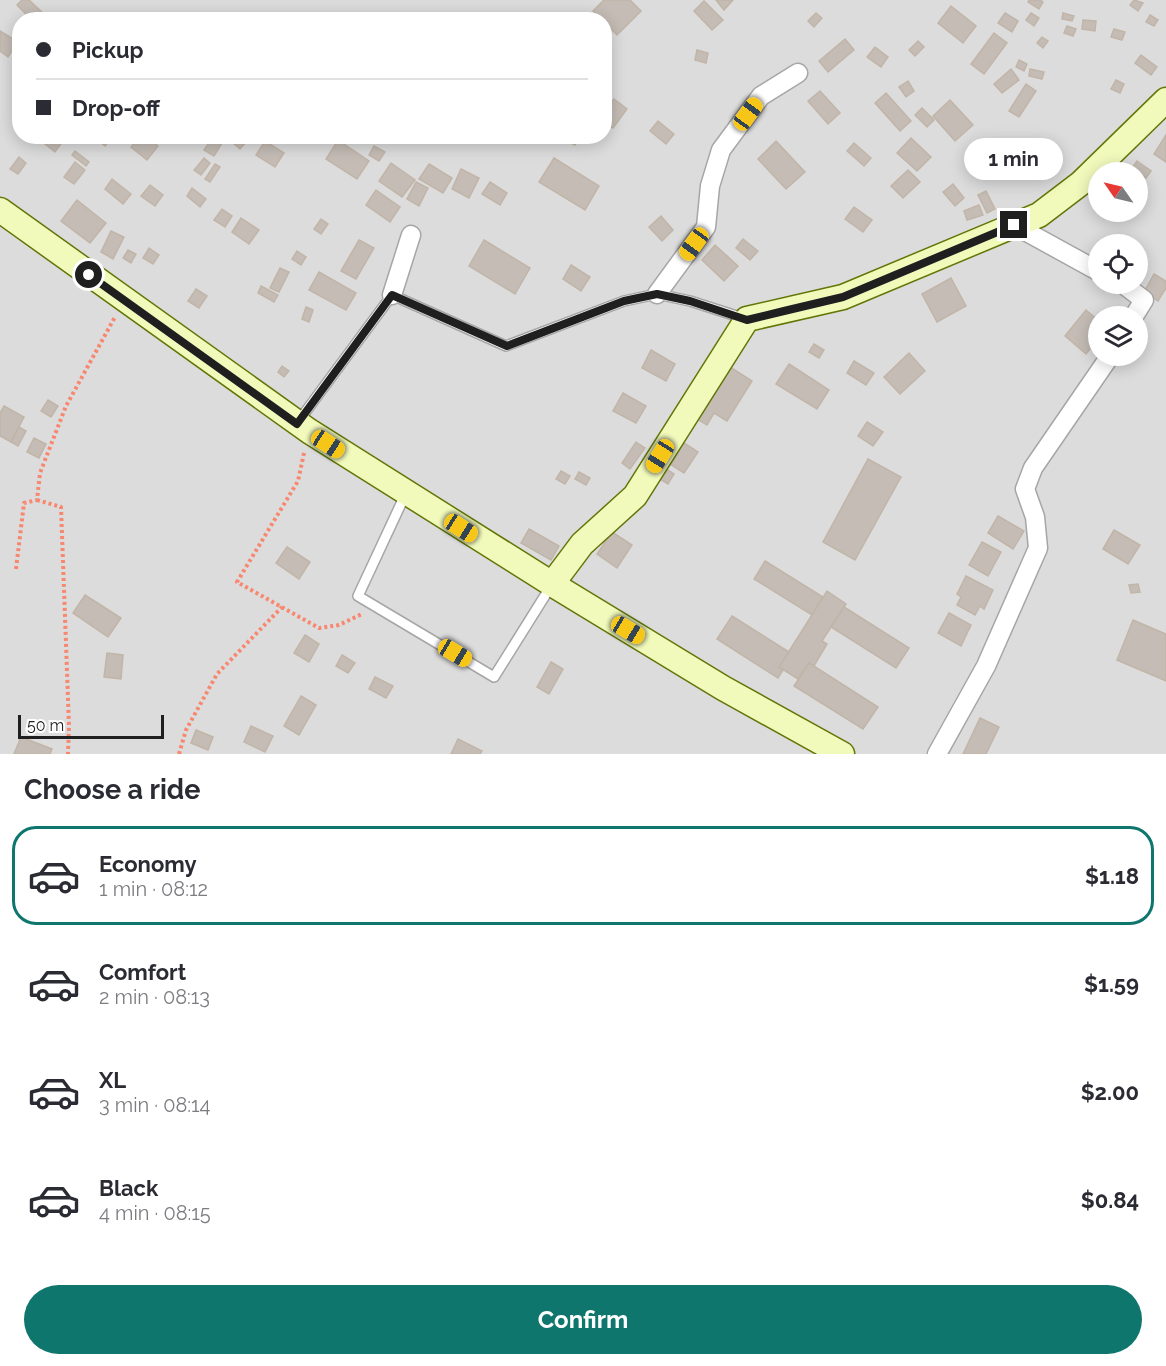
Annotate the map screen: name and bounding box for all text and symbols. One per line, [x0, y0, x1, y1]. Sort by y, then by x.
text: Pickup [72, 37, 144, 63]
car [730, 94, 766, 134]
text: Drop-off [72, 95, 160, 121]
callout: 1 min [964, 138, 1064, 180]
text: 1 min [988, 147, 1039, 171]
north arrow [1088, 162, 1148, 222]
map controls [1088, 162, 1148, 366]
route end [1000, 211, 1027, 238]
car [676, 224, 712, 264]
button: locate [1088, 234, 1148, 294]
route start [75, 261, 102, 288]
button: layers [1088, 306, 1148, 366]
car [308, 427, 348, 461]
car [643, 436, 677, 476]
car [441, 511, 481, 545]
car [608, 613, 648, 647]
car [435, 636, 475, 670]
scale bar [18, 712, 164, 740]
text: 50 m [27, 716, 64, 735]
text: Choose a ride [24, 774, 200, 805]
icon: car [27, 849, 81, 903]
text: Economy [99, 851, 197, 877]
text: $1.18 [1085, 863, 1139, 889]
text: 1 min · 08:12 [99, 877, 208, 901]
icon: car [27, 957, 81, 1011]
text: Comfort [99, 959, 186, 985]
text: $1.59 [1084, 971, 1139, 997]
text: 2 min · 08:13 [99, 985, 210, 1009]
icon: car [27, 1065, 81, 1119]
text: XL [99, 1067, 126, 1093]
text: $2.00 [1081, 1079, 1139, 1105]
text: 3 min · 08:14 [99, 1093, 211, 1117]
icon: car [27, 1173, 81, 1227]
text: Black [99, 1175, 158, 1201]
text: $0.84 [1081, 1187, 1139, 1213]
text: 4 min · 08:15 [99, 1201, 211, 1225]
button: Confirm [24, 1285, 1142, 1354]

